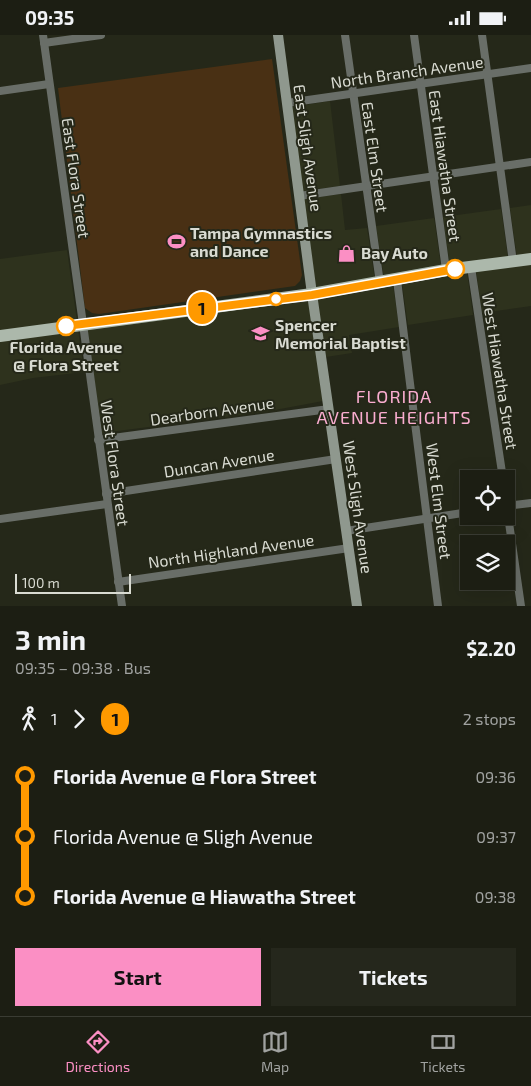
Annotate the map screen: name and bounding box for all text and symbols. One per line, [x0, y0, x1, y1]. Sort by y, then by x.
text: 09:35 [25, 6, 74, 29]
street label: North Branch Avenue [329, 51, 485, 92]
street label: East Sligh Avenue [290, 83, 327, 213]
street label: East Hiawatha Street [425, 89, 466, 243]
street label: East Elm Street [358, 101, 393, 213]
street label: East Flora Street [59, 117, 94, 239]
place label: Tampa Gymnastics and Dance [190, 223, 332, 260]
sports icon: Tampa Gymnastics and Dance [166, 232, 186, 252]
shop icon: Bay Auto [337, 243, 357, 263]
place label: Bay Auto [361, 243, 428, 263]
unlabelled marker [445, 259, 465, 279]
street label: West Hiawatha Street [479, 291, 522, 451]
line badge: 1 [186, 292, 218, 324]
unlabelled marker [269, 292, 283, 306]
text: 1 [198, 297, 206, 319]
place label: Spencer Memorial Baptist [275, 315, 406, 352]
marker: Florida Avenue @ Flora Street [56, 316, 76, 336]
school or university icon: Spencer Memorial Baptist [251, 324, 271, 344]
place label: Florida Avenue @ Flora Street [10, 337, 122, 374]
district label: FLORIDA AVENUE HEIGHTS [316, 385, 472, 428]
street label: Dearborn Avenue [149, 392, 275, 429]
street label: West Flora Street [97, 399, 134, 527]
street label: West Sligh Avenue [340, 439, 377, 575]
street label: West Elm Street [423, 442, 456, 560]
street label: Duncan Avenue [162, 444, 276, 481]
map controls [460, 470, 515, 590]
button: locate [460, 470, 515, 525]
street label: North Highland Avenue [147, 529, 315, 572]
button: layers [460, 535, 515, 590]
scale bar [15, 571, 131, 594]
text: 100 m [22, 574, 60, 591]
text: 3 min [15, 622, 86, 656]
text: $2.20 [466, 637, 516, 660]
text: 09:35 – 09:38 · Bus [15, 658, 151, 677]
icon: walk [15, 705, 43, 733]
icon: forward [65, 705, 93, 733]
text: 1 [111, 708, 119, 730]
text: 1 [51, 709, 57, 728]
text: 2 stops [463, 709, 516, 728]
text: Florida Avenue @ Flora Street [53, 765, 317, 788]
text: 09:36 [475, 767, 516, 786]
text: Florida Avenue @ Sligh Avenue [53, 825, 313, 848]
text: 09:37 [476, 827, 516, 846]
text: Florida Avenue @ Hiawatha Street [53, 885, 356, 908]
text: 09:38 [475, 887, 516, 906]
button: Start [15, 948, 261, 1006]
button: Tickets [271, 948, 516, 1006]
tab: Directions [65, 1028, 130, 1075]
tab: Map [261, 1028, 289, 1075]
tab: Tickets [420, 1028, 465, 1075]

